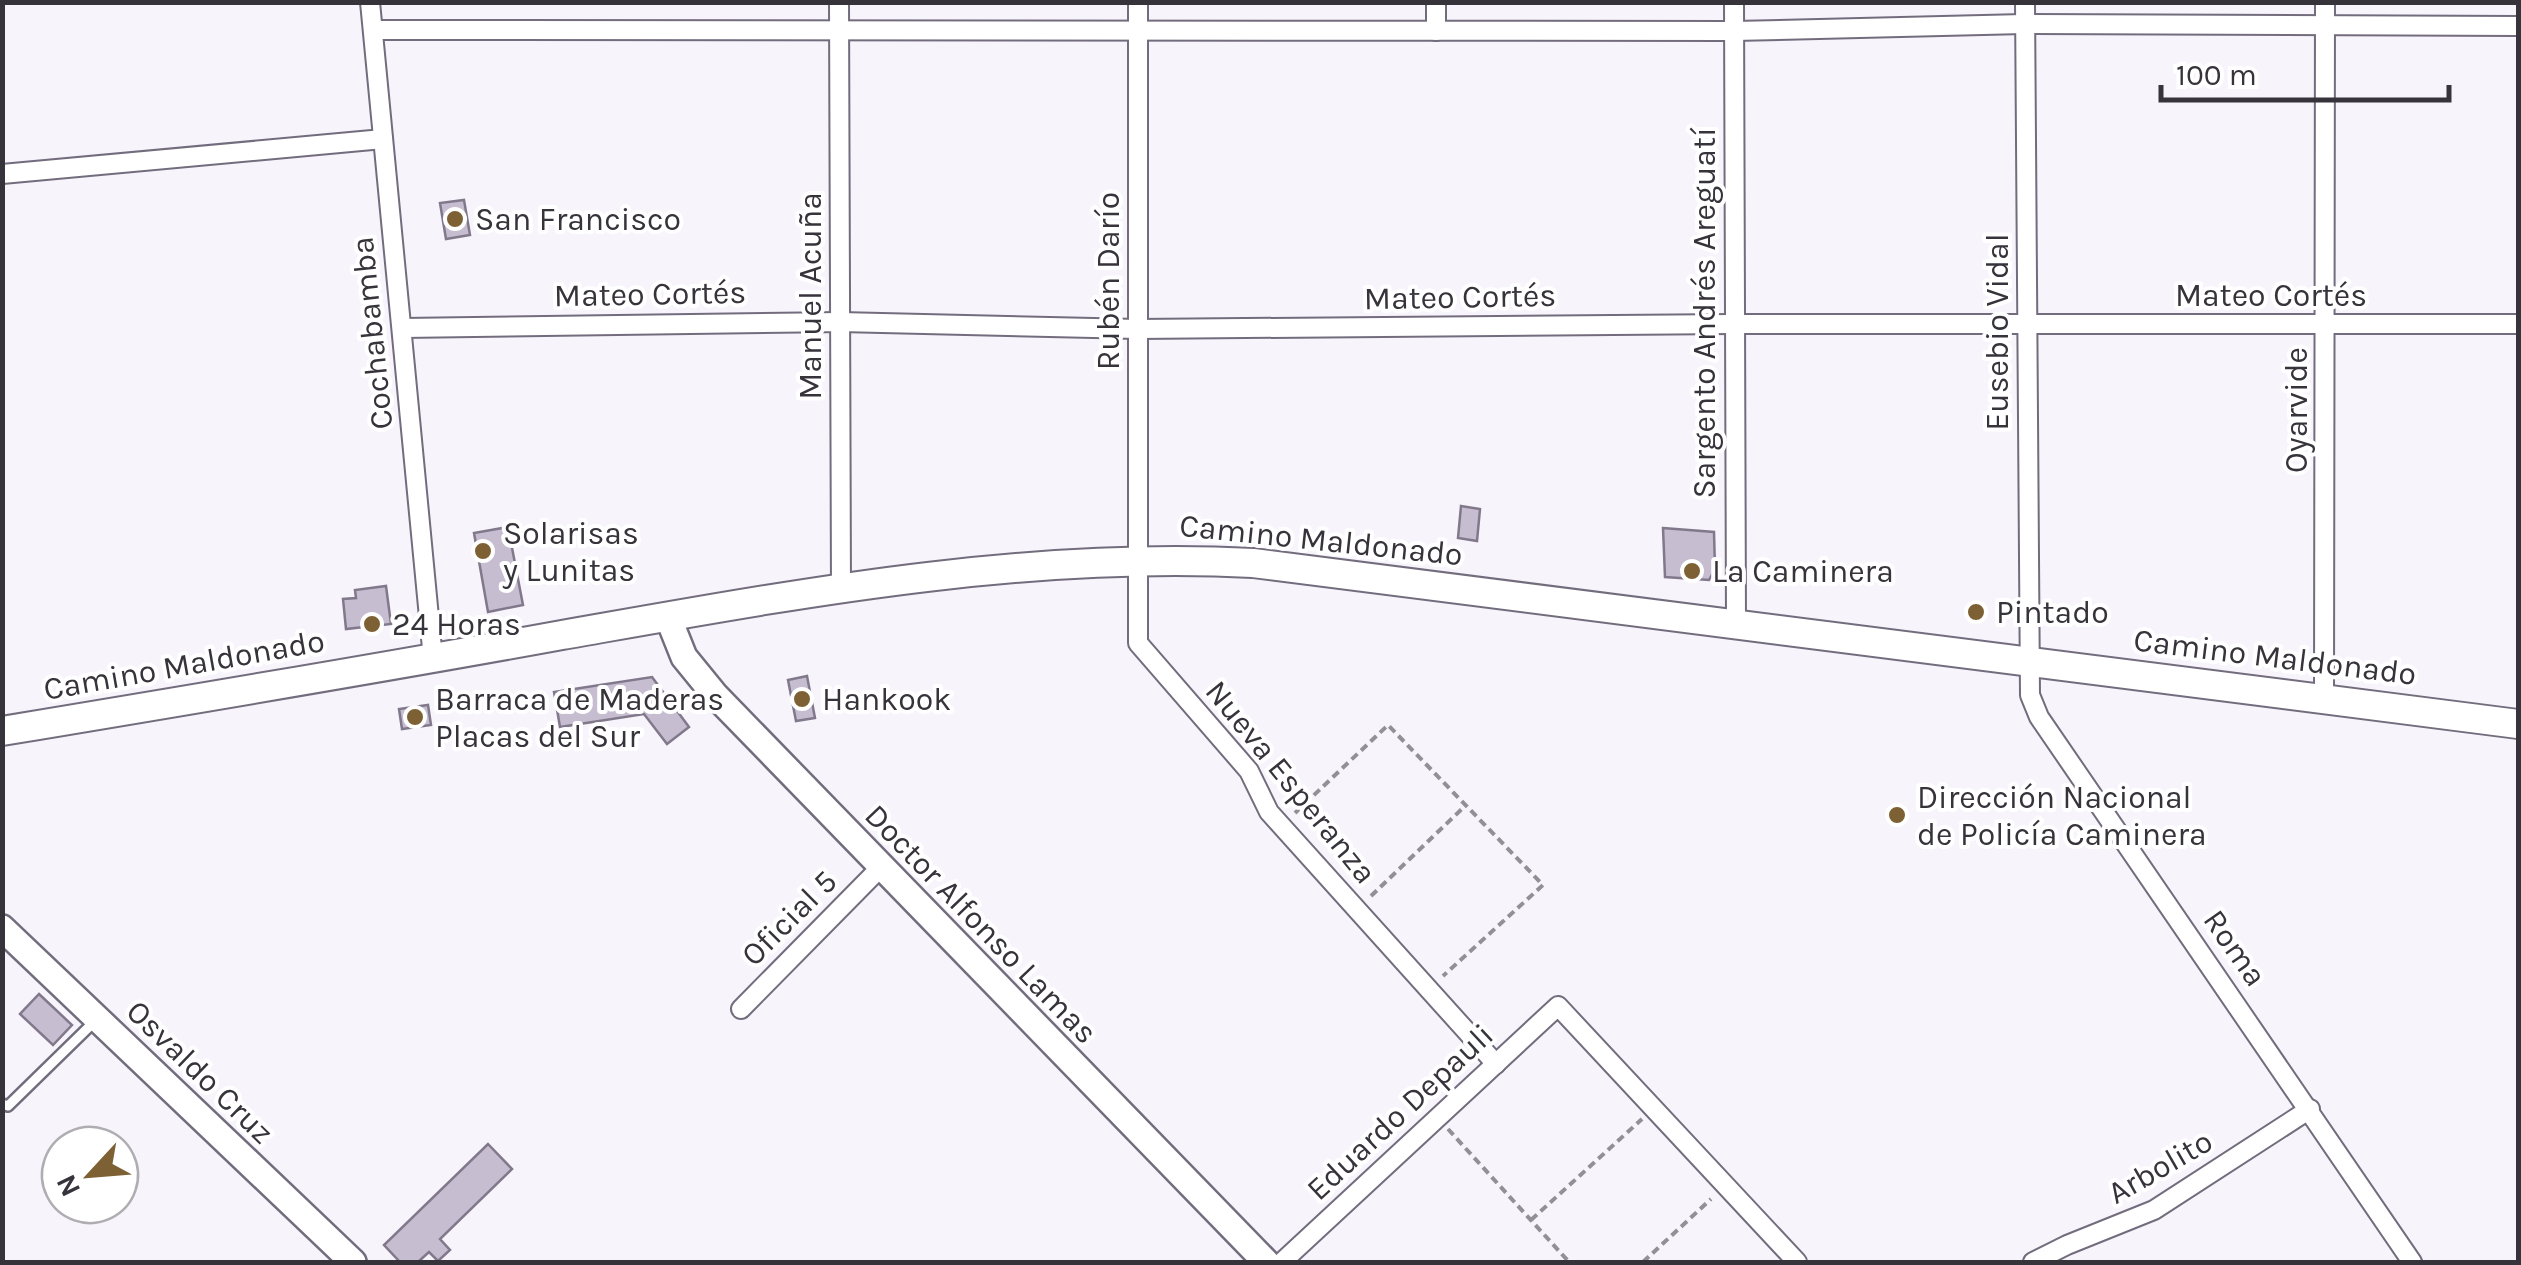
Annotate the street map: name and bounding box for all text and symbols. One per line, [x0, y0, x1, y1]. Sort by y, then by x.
scale bar [2161, 40, 2448, 102]
text: 100 m [2176, 57, 2257, 93]
street label: Sargento Andrés Areguatí [1686, 127, 1723, 499]
street label: Manuel Acuña [792, 192, 829, 400]
street label: Rubén Darío [1090, 192, 1127, 370]
place label: San Francisco [475, 201, 681, 238]
marker: San Francisco [444, 208, 466, 230]
street label: Eusebio Vidal [1979, 233, 2016, 431]
street label: Cochabamba [343, 235, 401, 431]
street label: Mateo Cortés [554, 274, 746, 314]
street label: Mateo Cortés [1364, 277, 1556, 317]
street label: Mateo Cortés [2175, 277, 2367, 314]
street label: Oyarvide [2278, 347, 2315, 473]
street label: Camino Maldonado [1178, 507, 1464, 573]
place label: Solarisas y Lunitas [502, 515, 639, 589]
marker: Solarisas y Lunitas [472, 540, 494, 562]
place label: La Caminera [1712, 553, 1894, 590]
marker: La Caminera [1681, 560, 1703, 582]
place label: Pintado [1996, 594, 2109, 631]
marker: Pintado [1965, 601, 1987, 623]
place label: 24 Horas [392, 606, 521, 643]
marker: 24 Horas [361, 613, 383, 635]
street label: Camino Maldonado [2132, 621, 2418, 693]
street label: Camino Maldonado [41, 622, 327, 708]
street label: Nueva Esperanza [1198, 673, 1384, 891]
place label: Barraca de Maderas Placas del Sur [435, 681, 724, 755]
place label: Hankook [822, 681, 951, 718]
marker: Hankook [791, 688, 813, 710]
marker: Barraca de Maderas Placas del Sur [404, 706, 426, 728]
place label: Dirección Nacional de Policía Caminera [1917, 779, 2207, 853]
street label: Doctor Alfonso Lamas [857, 797, 1105, 1051]
marker: Dirección Nacional de Policía Caminera [1886, 804, 1908, 826]
street label: Oficial 5 [734, 863, 844, 973]
street label: Roma [2196, 903, 2274, 993]
street label: Osvaldo Cruz [119, 993, 281, 1151]
street label: Eduardo Depauli [1299, 1016, 1501, 1208]
street label: Arbolito [2101, 1122, 2219, 1212]
north arrow [40, 1125, 140, 1225]
text: N [49, 1169, 87, 1202]

